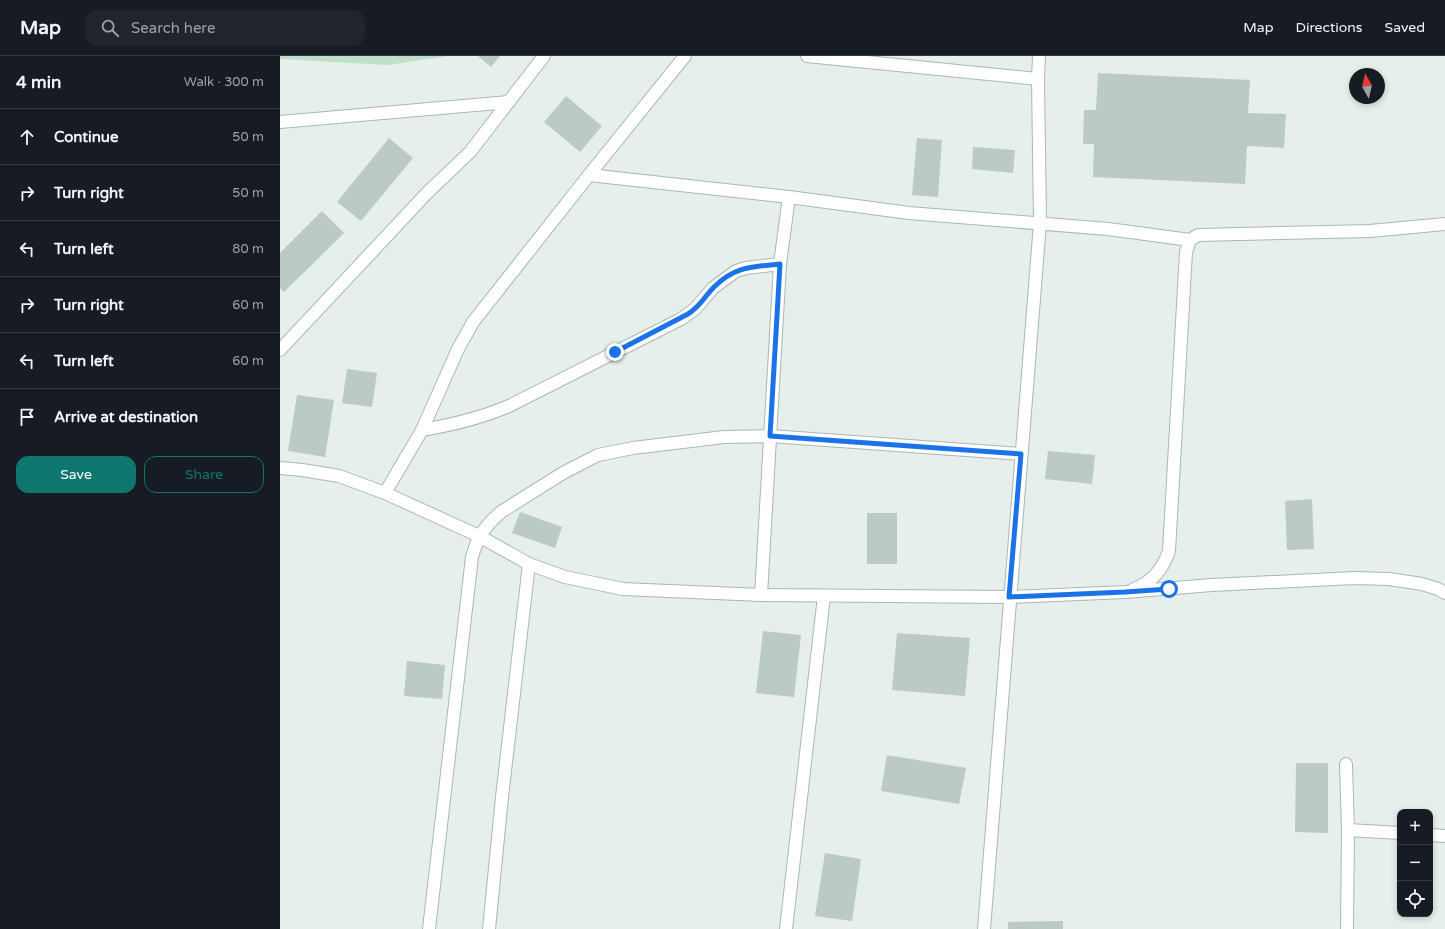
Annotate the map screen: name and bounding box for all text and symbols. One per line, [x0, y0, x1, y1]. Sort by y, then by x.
search box [85, 10, 365, 46]
text: Map [20, 17, 61, 39]
icon: search [99, 17, 121, 39]
text: Search here [131, 19, 215, 37]
text: Map [1243, 19, 1274, 36]
text: Directions [1296, 19, 1363, 36]
text: Saved [1385, 19, 1425, 36]
north arrow [1349, 68, 1385, 104]
text: 4 min [16, 72, 61, 93]
text: Walk · 300 m [184, 74, 264, 90]
icon: ahead [16, 126, 38, 148]
text: Continue [54, 128, 118, 146]
text: 50 m [232, 129, 264, 145]
icon: right [16, 182, 38, 204]
text: Turn right [54, 184, 124, 202]
text: 50 m [232, 185, 264, 201]
icon: left [16, 238, 38, 260]
text: Turn left [54, 240, 114, 258]
text: 80 m [232, 241, 264, 257]
icon: right [16, 294, 38, 316]
text: Turn right [54, 296, 124, 314]
text: 60 m [232, 297, 264, 313]
route end [606, 343, 624, 361]
icon: left [16, 350, 38, 372]
text: Turn left [54, 352, 114, 370]
text: 60 m [232, 353, 264, 369]
icon: arrive [16, 406, 38, 428]
text: Arrive at destination [54, 408, 198, 426]
button: Save [16, 456, 136, 493]
button: Share [144, 456, 264, 493]
route start [1160, 580, 1178, 598]
map controls [1397, 809, 1433, 917]
button: + [1397, 809, 1433, 845]
button: − [1397, 845, 1433, 881]
button: locate [1397, 881, 1433, 917]

